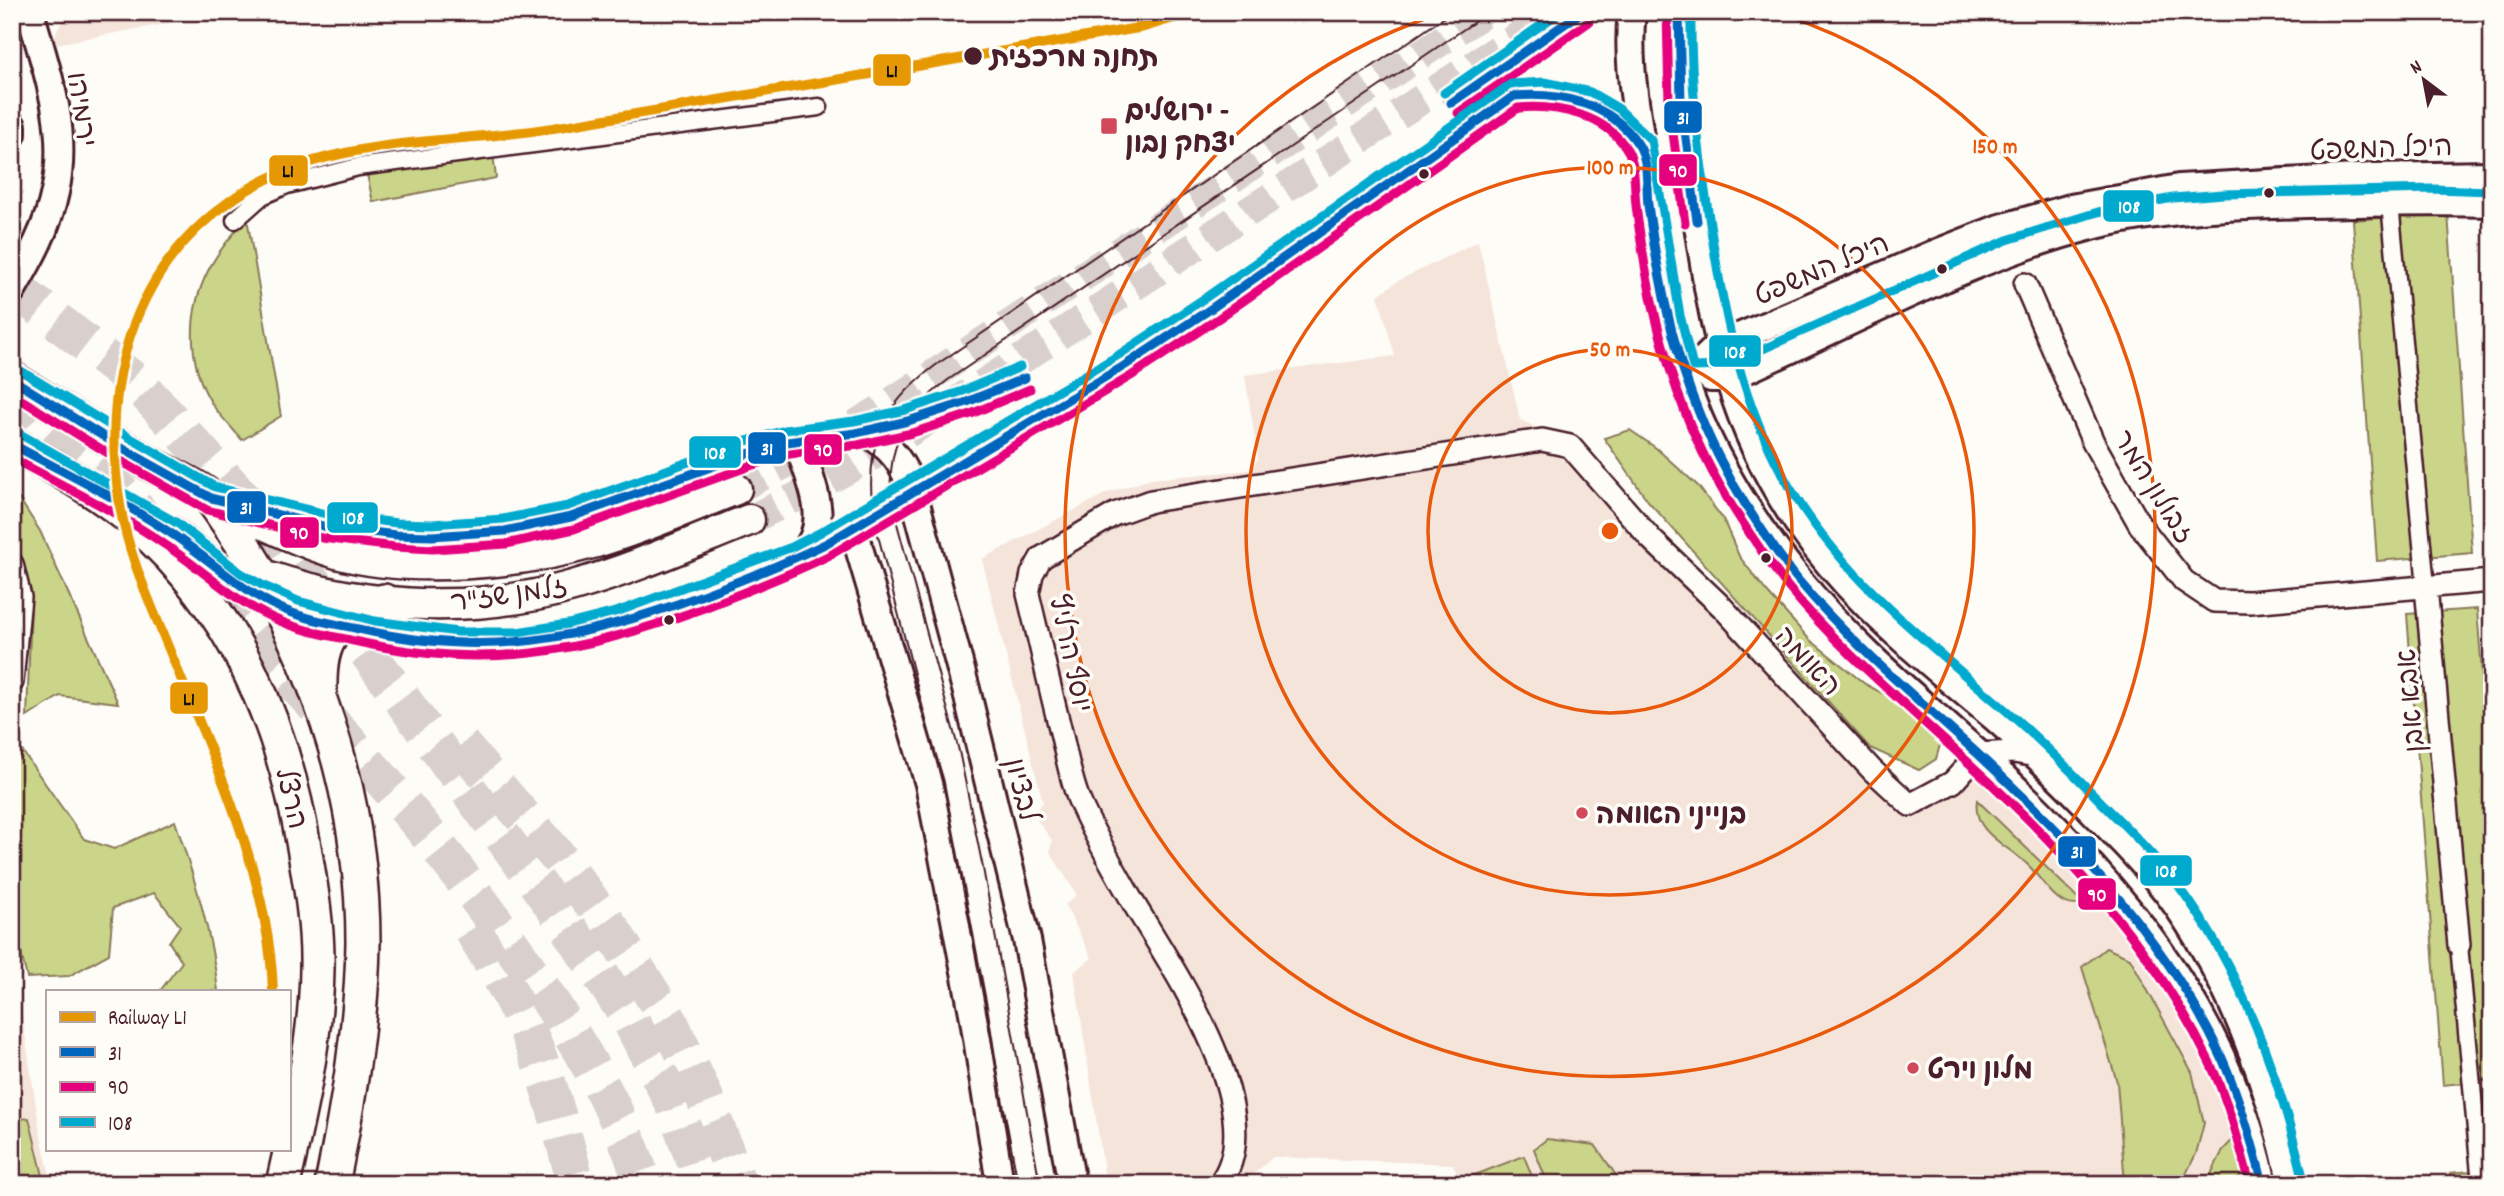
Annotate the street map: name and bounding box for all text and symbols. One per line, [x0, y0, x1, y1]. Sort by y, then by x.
place label: תחנה מרכזית [988, 41, 1159, 81]
marker: תחנה מרכזית [962, 45, 984, 67]
north arrow [2388, 46, 2458, 116]
line badge: L1 [872, 53, 912, 87]
text: N [2406, 55, 2428, 82]
text: L1 [886, 60, 898, 87]
street label: ירמיהו [53, 70, 103, 150]
place label: ירושלים - יצחק נבון [1125, 95, 1235, 167]
line badge: 31 [1663, 100, 1703, 134]
text: 31 [1677, 107, 1689, 134]
marker: ירושלים - יצחק נבון [1099, 116, 1119, 136]
street label: היכל המשפט [2309, 130, 2453, 174]
text: 150 m [1972, 134, 2018, 164]
line badge: 90 [1658, 153, 1698, 187]
line badge: L1 [268, 154, 309, 187]
text: 100 m [1587, 155, 1633, 185]
text: L1 [282, 160, 294, 187]
text: 90 [1668, 160, 1688, 187]
unlabelled marker [1417, 167, 1431, 181]
unlabelled marker [2262, 186, 2276, 200]
line badge: 108 [2102, 189, 2155, 223]
text: 108 [2118, 196, 2140, 223]
street label: היכל המשפט [1749, 226, 1897, 319]
unlabelled marker [1935, 262, 1949, 276]
line badge: 108 [1708, 334, 1762, 368]
text: 50 m [1590, 337, 1630, 367]
text: 108 [1724, 341, 1746, 368]
street label: זבולון המר [2100, 424, 2202, 553]
line badge: 31 [747, 431, 787, 465]
line badge: 90 [803, 433, 843, 466]
line badge: 108 [688, 435, 742, 469]
text: 31 [761, 438, 773, 465]
text: 90 [813, 439, 833, 466]
text: 108 [704, 442, 726, 469]
line badge: 31 [226, 490, 267, 524]
text: 31 [240, 497, 252, 524]
line badge: 108 [326, 501, 379, 534]
text: 108 [342, 507, 364, 534]
line badge: 90 [279, 516, 320, 549]
centre of rings [1598, 519, 1622, 543]
text: 90 [289, 522, 309, 549]
unlabelled marker [1759, 551, 1773, 565]
street label: זלמן שז"ר [449, 570, 571, 626]
street label: יוסף הרליץ [1035, 591, 1099, 717]
unlabelled marker [662, 613, 676, 627]
street label: האומה [1762, 619, 1848, 707]
street label: אבא אבן [2390, 647, 2438, 754]
line badge: L1 [169, 681, 209, 715]
text: L1 [183, 688, 195, 715]
street label: לבציון [991, 754, 1046, 827]
street label: הרצל [262, 765, 315, 834]
place label: בנייני האומה [1596, 798, 1747, 838]
marker: בנייני האומה [1574, 805, 1590, 821]
line badge: 31 [2057, 835, 2097, 868]
text: 31 [2071, 841, 2083, 868]
line badge: 108 [2139, 854, 2193, 887]
text: 108 [2155, 860, 2177, 887]
line badge: 90 [2077, 877, 2117, 911]
text: 90 [2087, 884, 2107, 911]
legend [46, 990, 290, 1150]
text: Railway L1 [108, 1005, 187, 1035]
text: 31 [108, 1041, 122, 1071]
place label: מלון וירט [1927, 1053, 2033, 1093]
marker: מלון וירט [1905, 1060, 1921, 1076]
text: 90 [108, 1075, 129, 1105]
text: 108 [108, 1111, 132, 1141]

